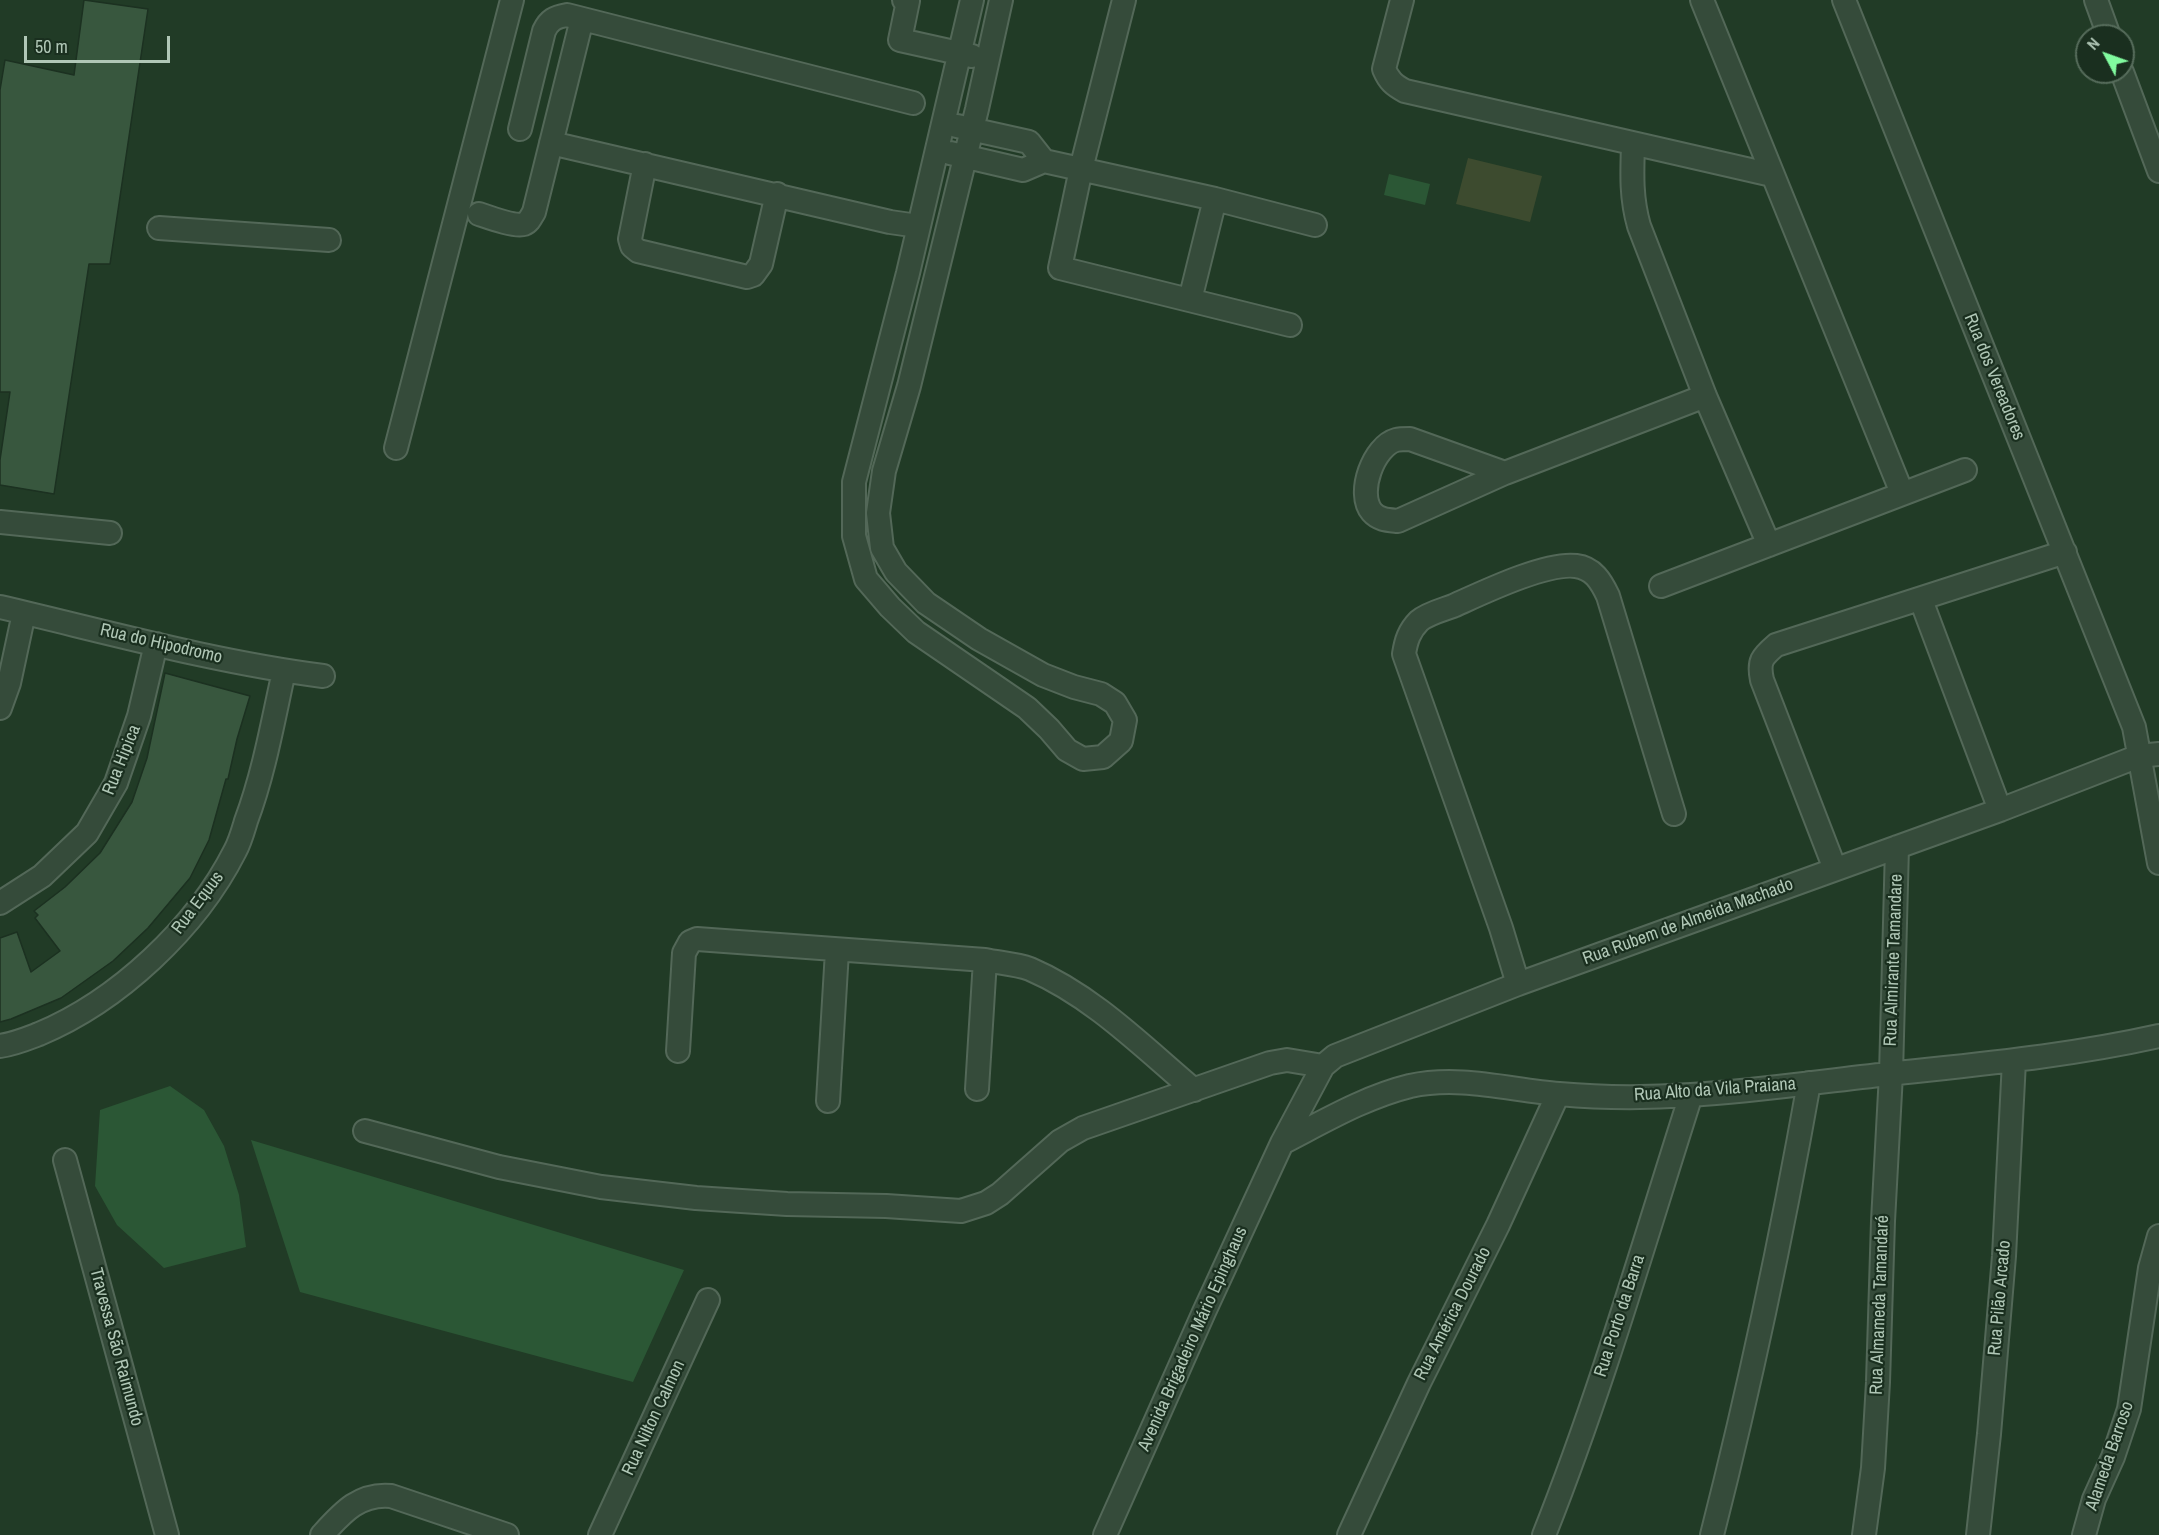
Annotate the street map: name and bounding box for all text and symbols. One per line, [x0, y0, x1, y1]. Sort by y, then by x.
scale bar [27, 24, 172, 62]
north arrow [2075, 24, 2135, 84]
text: N [2082, 33, 2104, 54]
text: 50 m [35, 34, 68, 59]
street label: Rua dos Vereadores [1959, 311, 2029, 443]
street label: Rua do Hipodromo [98, 619, 224, 669]
street label: Rua Hipica [98, 722, 146, 798]
street label: Rua Equus [167, 867, 229, 939]
street label: Rua Almirante Tamandare [1880, 873, 1908, 1047]
street label: Rua Rubem de Almeida Machado [1580, 874, 1796, 970]
street label: Rua Alto da Vila Praiana [1633, 1074, 1797, 1106]
street label: Rua Almameda Tamandaré [1866, 1215, 1894, 1395]
street label: Avenida Brigadeiro Mário Epinghaus [1134, 1223, 1252, 1455]
street label: Rua Pilão Arcado [1984, 1239, 2016, 1357]
street label: Rua América Dourado [1410, 1244, 1496, 1384]
street label: Rua Porto da Barra [1590, 1252, 1650, 1380]
street label: Travessa São Raimundo [85, 1266, 147, 1428]
street label: Rua Nilton Calmon [618, 1357, 690, 1479]
street label: Alameda Barroso [2081, 1399, 2139, 1513]

